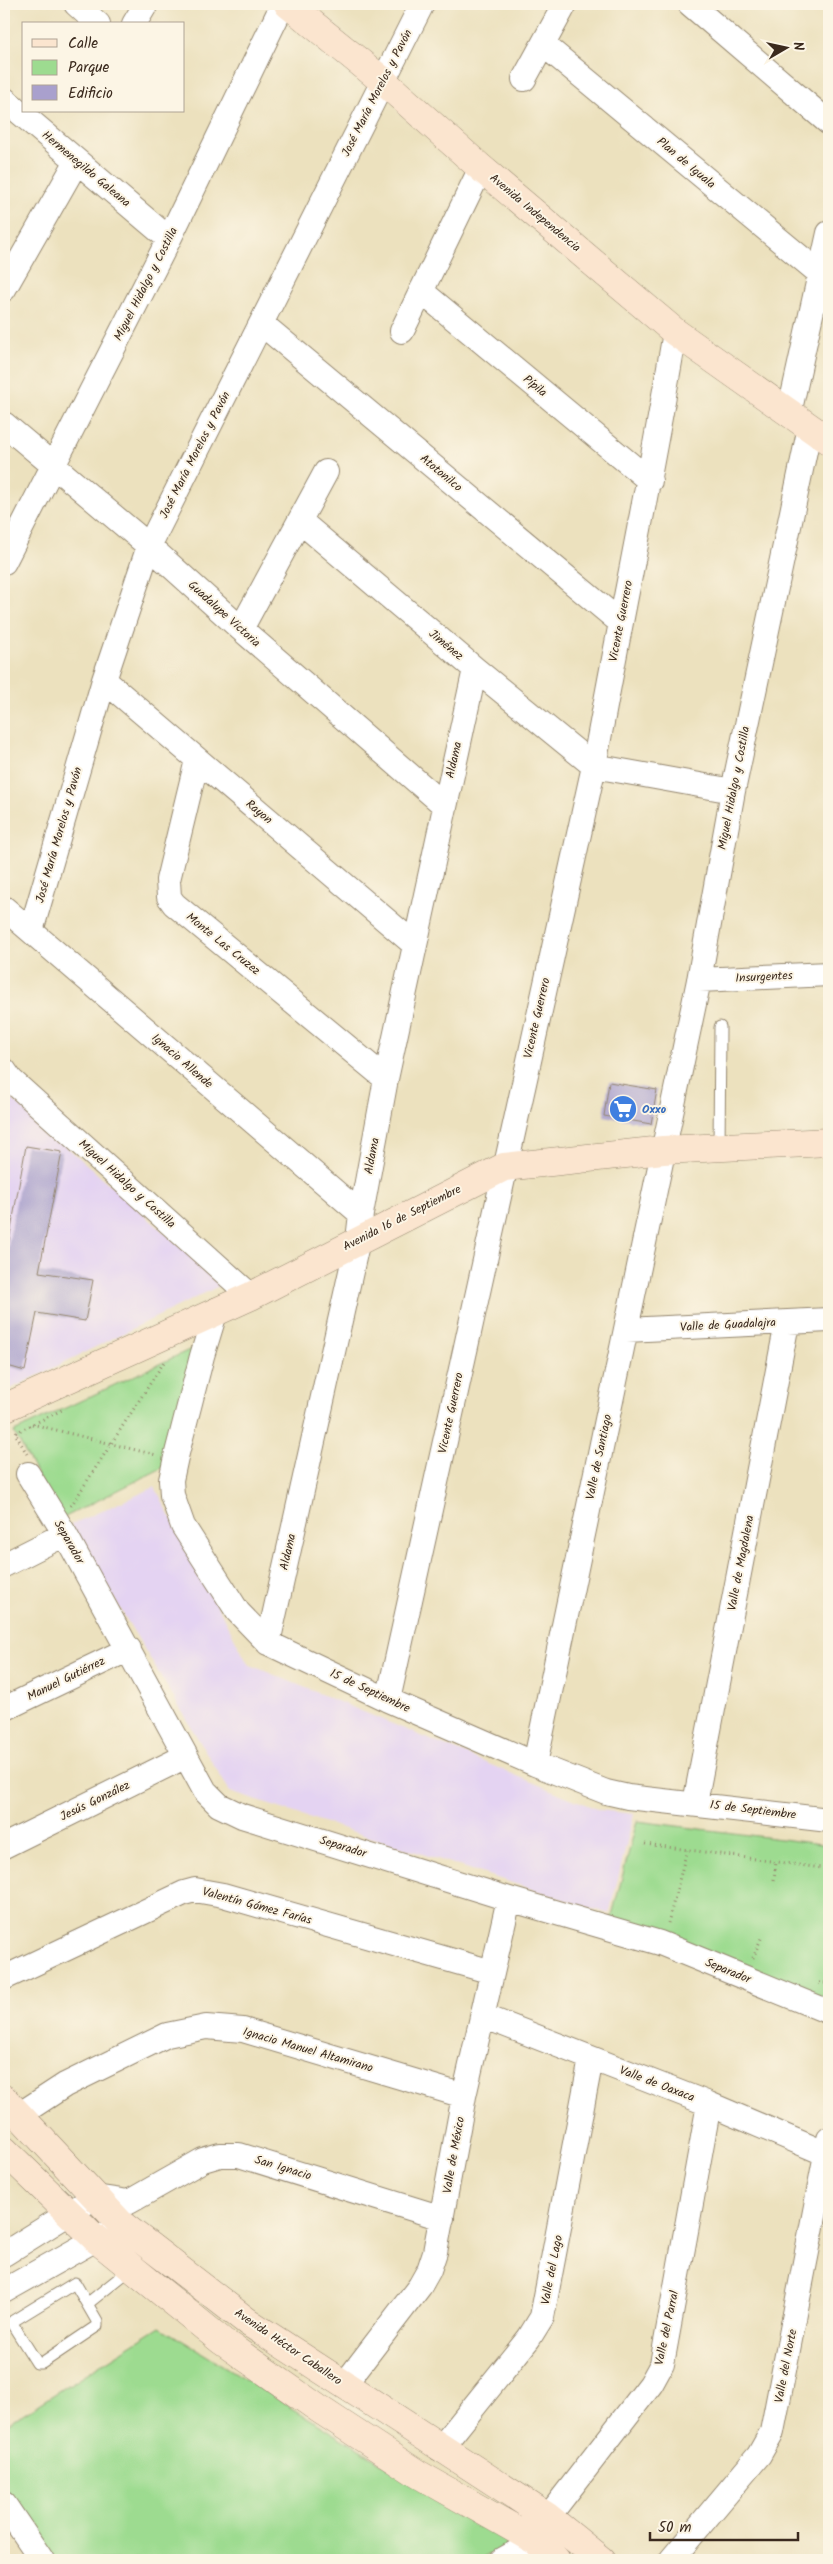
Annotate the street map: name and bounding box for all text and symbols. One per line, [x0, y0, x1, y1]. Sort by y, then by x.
legend [22, 22, 185, 112]
north arrow [760, 22, 810, 72]
street label: José María Morelos y Pavón [337, 26, 417, 160]
text: Calle [68, 32, 98, 56]
text: N [786, 40, 809, 52]
text: Parque [68, 56, 109, 80]
text: Edificio [68, 82, 113, 106]
street label: Hermenegildo Galeana [37, 126, 135, 212]
street label: Plan de Iguala [652, 133, 720, 194]
street label: Avenida Independencia [485, 169, 585, 257]
street label: Miguel Hidalgo y Costilla [109, 223, 183, 344]
street label: Pípila [519, 370, 552, 402]
street label: José María Morelos y Pavón [155, 388, 235, 522]
street label: Atotonilco [416, 450, 466, 496]
street label: Guadalupe Victoria [183, 576, 265, 652]
street label: Vicente Guerrero [604, 579, 638, 663]
street label: Jiménez [424, 625, 468, 665]
street label: Miguel Hidalgo y Costilla [713, 724, 755, 851]
street label: Aldama [441, 739, 468, 780]
street label: José María Morelos y Pavón [30, 765, 88, 905]
street label: Rayon [241, 795, 277, 829]
street label: Monte Las Cruzez [182, 908, 264, 980]
street label: Insurgentes [735, 966, 793, 988]
street label: Vicente Guerrero [518, 976, 556, 1060]
street label: Ignacio Allende [147, 1029, 217, 1094]
supermarket icon: Oxxo [608, 1094, 638, 1124]
place label: Oxxo [642, 1100, 667, 1119]
street label: Miguel Hidalgo y Costilla [74, 1135, 180, 1233]
street label: Aldama [359, 1136, 385, 1176]
street label: Avenida 16 de Septiembre [340, 1180, 465, 1256]
street label: Valle de Guadalajra [680, 1313, 777, 1337]
street label: Vicente Guerrero [433, 1371, 469, 1455]
street label: Valle de Santiago [581, 1412, 617, 1502]
street label: Valle de Magdalena [722, 1513, 760, 1612]
street label: Separador [49, 1516, 90, 1568]
street label: Aldama [275, 1531, 302, 1572]
street label: Manuel Gutiérrez [24, 1652, 108, 1706]
street label: 15 de Septiembre [327, 1664, 414, 1718]
street label: Jesús González [57, 1776, 133, 1826]
street label: 15 de Septiembre [709, 1795, 798, 1825]
street label: Separador [317, 1831, 370, 1863]
street label: Valentín Gómez Farías [200, 1882, 314, 1930]
street label: Separador [702, 1953, 755, 1989]
street label: Ignacio Manuel Altamirano [241, 2022, 375, 2078]
street label: Valle de Oaxaca [617, 2061, 698, 2107]
street label: Valle de México [438, 2115, 470, 2195]
street label: San Ignacio [252, 2150, 314, 2186]
street label: Valle del Lago [536, 2234, 568, 2306]
street label: Valle del Parral [650, 2289, 684, 2367]
street label: Avenida Héctor Caballero [230, 2304, 346, 2390]
street label: Valle del Norte [770, 2327, 803, 2405]
scale bar [650, 2509, 798, 2541]
text: 50 m [658, 2516, 692, 2540]

